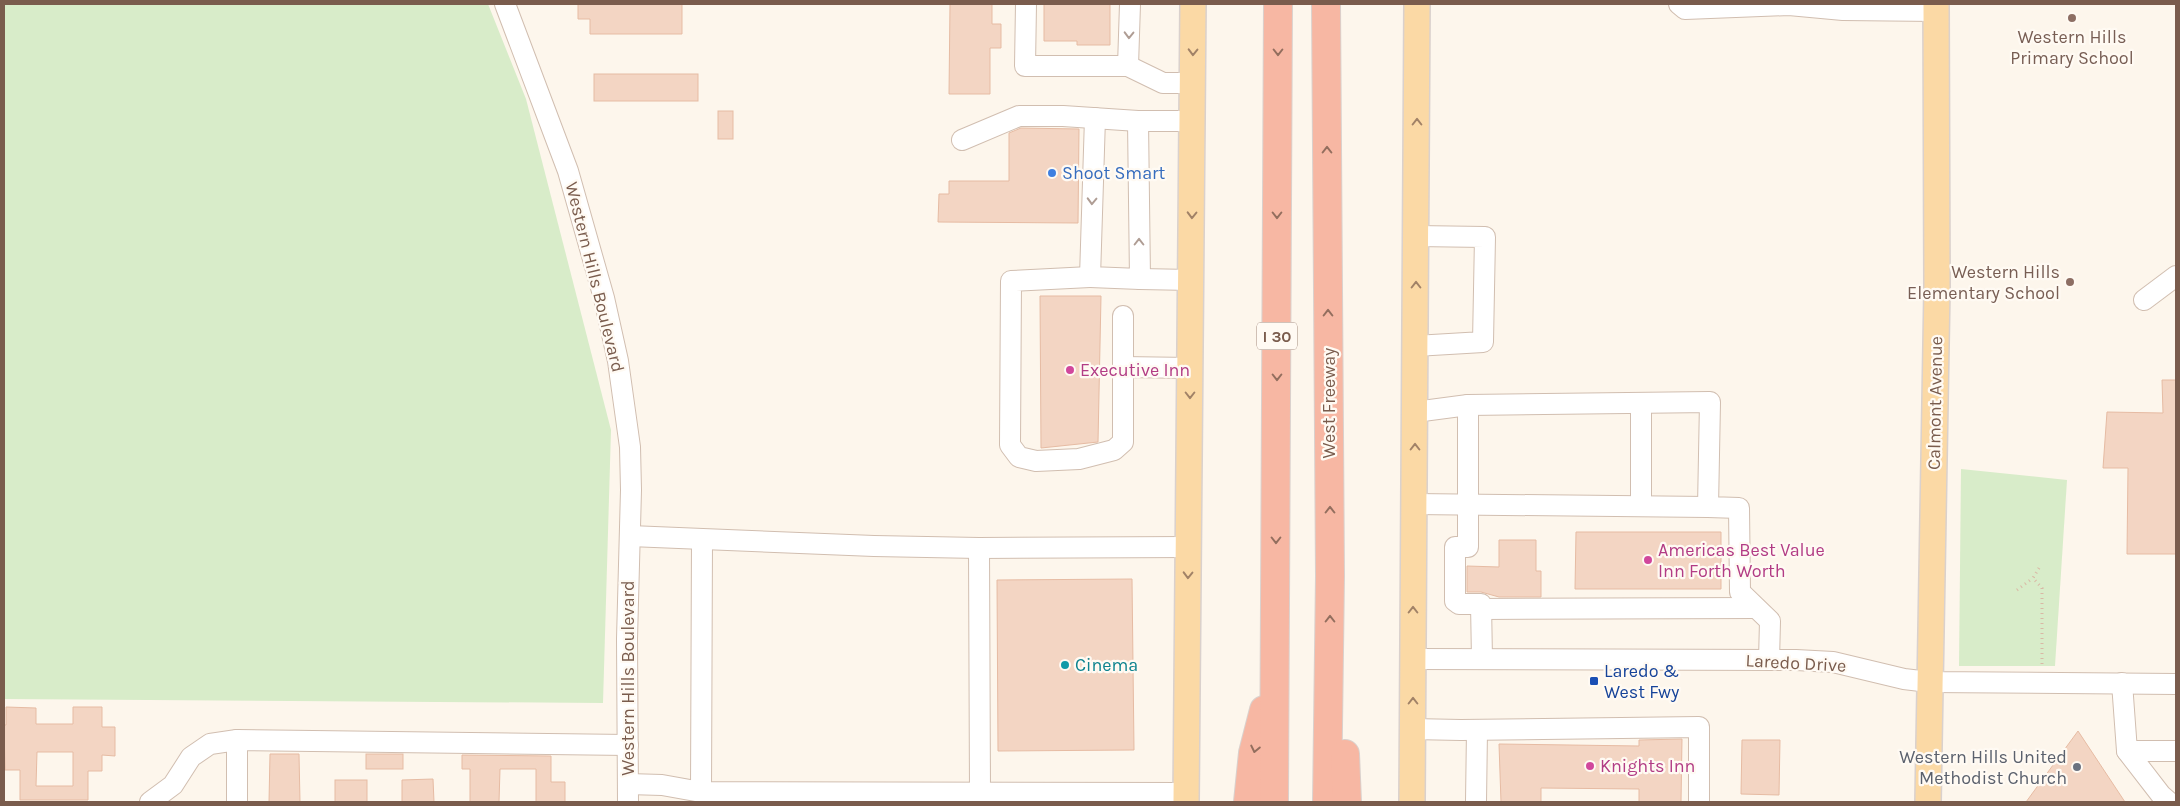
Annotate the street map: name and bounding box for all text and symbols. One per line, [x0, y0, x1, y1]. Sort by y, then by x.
marker: Western Hills Primary School [2066, 12, 2078, 24]
place label: Western Hills Primary School [2010, 26, 2134, 69]
one-way arrow [1124, 32, 1134, 39]
one-way arrow [1188, 49, 1198, 57]
one-way arrow [1273, 49, 1283, 57]
one-way arrow [1412, 118, 1422, 126]
one-way arrow [1322, 146, 1332, 154]
place label: Shoot Smart [1062, 162, 1166, 184]
marker: Shoot Smart [1046, 167, 1058, 179]
street label: Western Hills Boulevard [561, 180, 629, 374]
one-way arrow [1087, 198, 1098, 206]
one-way arrow [1186, 211, 1197, 219]
one-way arrow [1272, 212, 1282, 219]
one-way arrow [1134, 238, 1144, 246]
place label: Western Hills Elementary School [1907, 261, 2060, 304]
marker: Western Hills Elementary School [2064, 276, 2076, 288]
one-way arrow [1411, 281, 1421, 288]
one-way arrow [1323, 308, 1333, 316]
road number: I 30 [1257, 322, 1297, 350]
street label: Calmont Avenue [1923, 336, 1947, 470]
street label: West Freeway [1318, 347, 1340, 459]
place label: Executive Inn [1080, 359, 1190, 381]
marker: Executive Inn [1064, 364, 1076, 376]
one-way arrow [1271, 374, 1282, 382]
one-way arrow [1185, 392, 1195, 399]
one-way arrow [1410, 443, 1420, 451]
one-way arrow [1324, 506, 1335, 514]
one-way arrow [1271, 536, 1281, 544]
place label: Americas Best Value Inn Forth Worth [1658, 539, 1825, 582]
marker: Americas Best Value Inn Forth Worth [1642, 554, 1654, 566]
one-way arrow [1183, 572, 1193, 579]
street label: Western Hills Boulevard [617, 580, 639, 776]
one-way arrow [1408, 606, 1419, 614]
one-way arrow [1325, 615, 1335, 622]
street label: Laredo Drive [1745, 649, 1847, 677]
place label: Cinema [1075, 654, 1138, 676]
marker: Cinema [1059, 659, 1071, 671]
place label: Laredo & West Fwy [1604, 660, 1680, 703]
marker: Laredo & West Fwy [1588, 675, 1600, 687]
one-way arrow [1408, 697, 1418, 704]
one-way arrow [1250, 744, 1261, 753]
place label: Western Hills United Methodist Church [1899, 746, 2067, 789]
place label: Knights Inn [1600, 755, 1695, 777]
marker: Knights Inn [1584, 760, 1596, 772]
marker: Western Hills United Methodist Church [2071, 761, 2083, 773]

